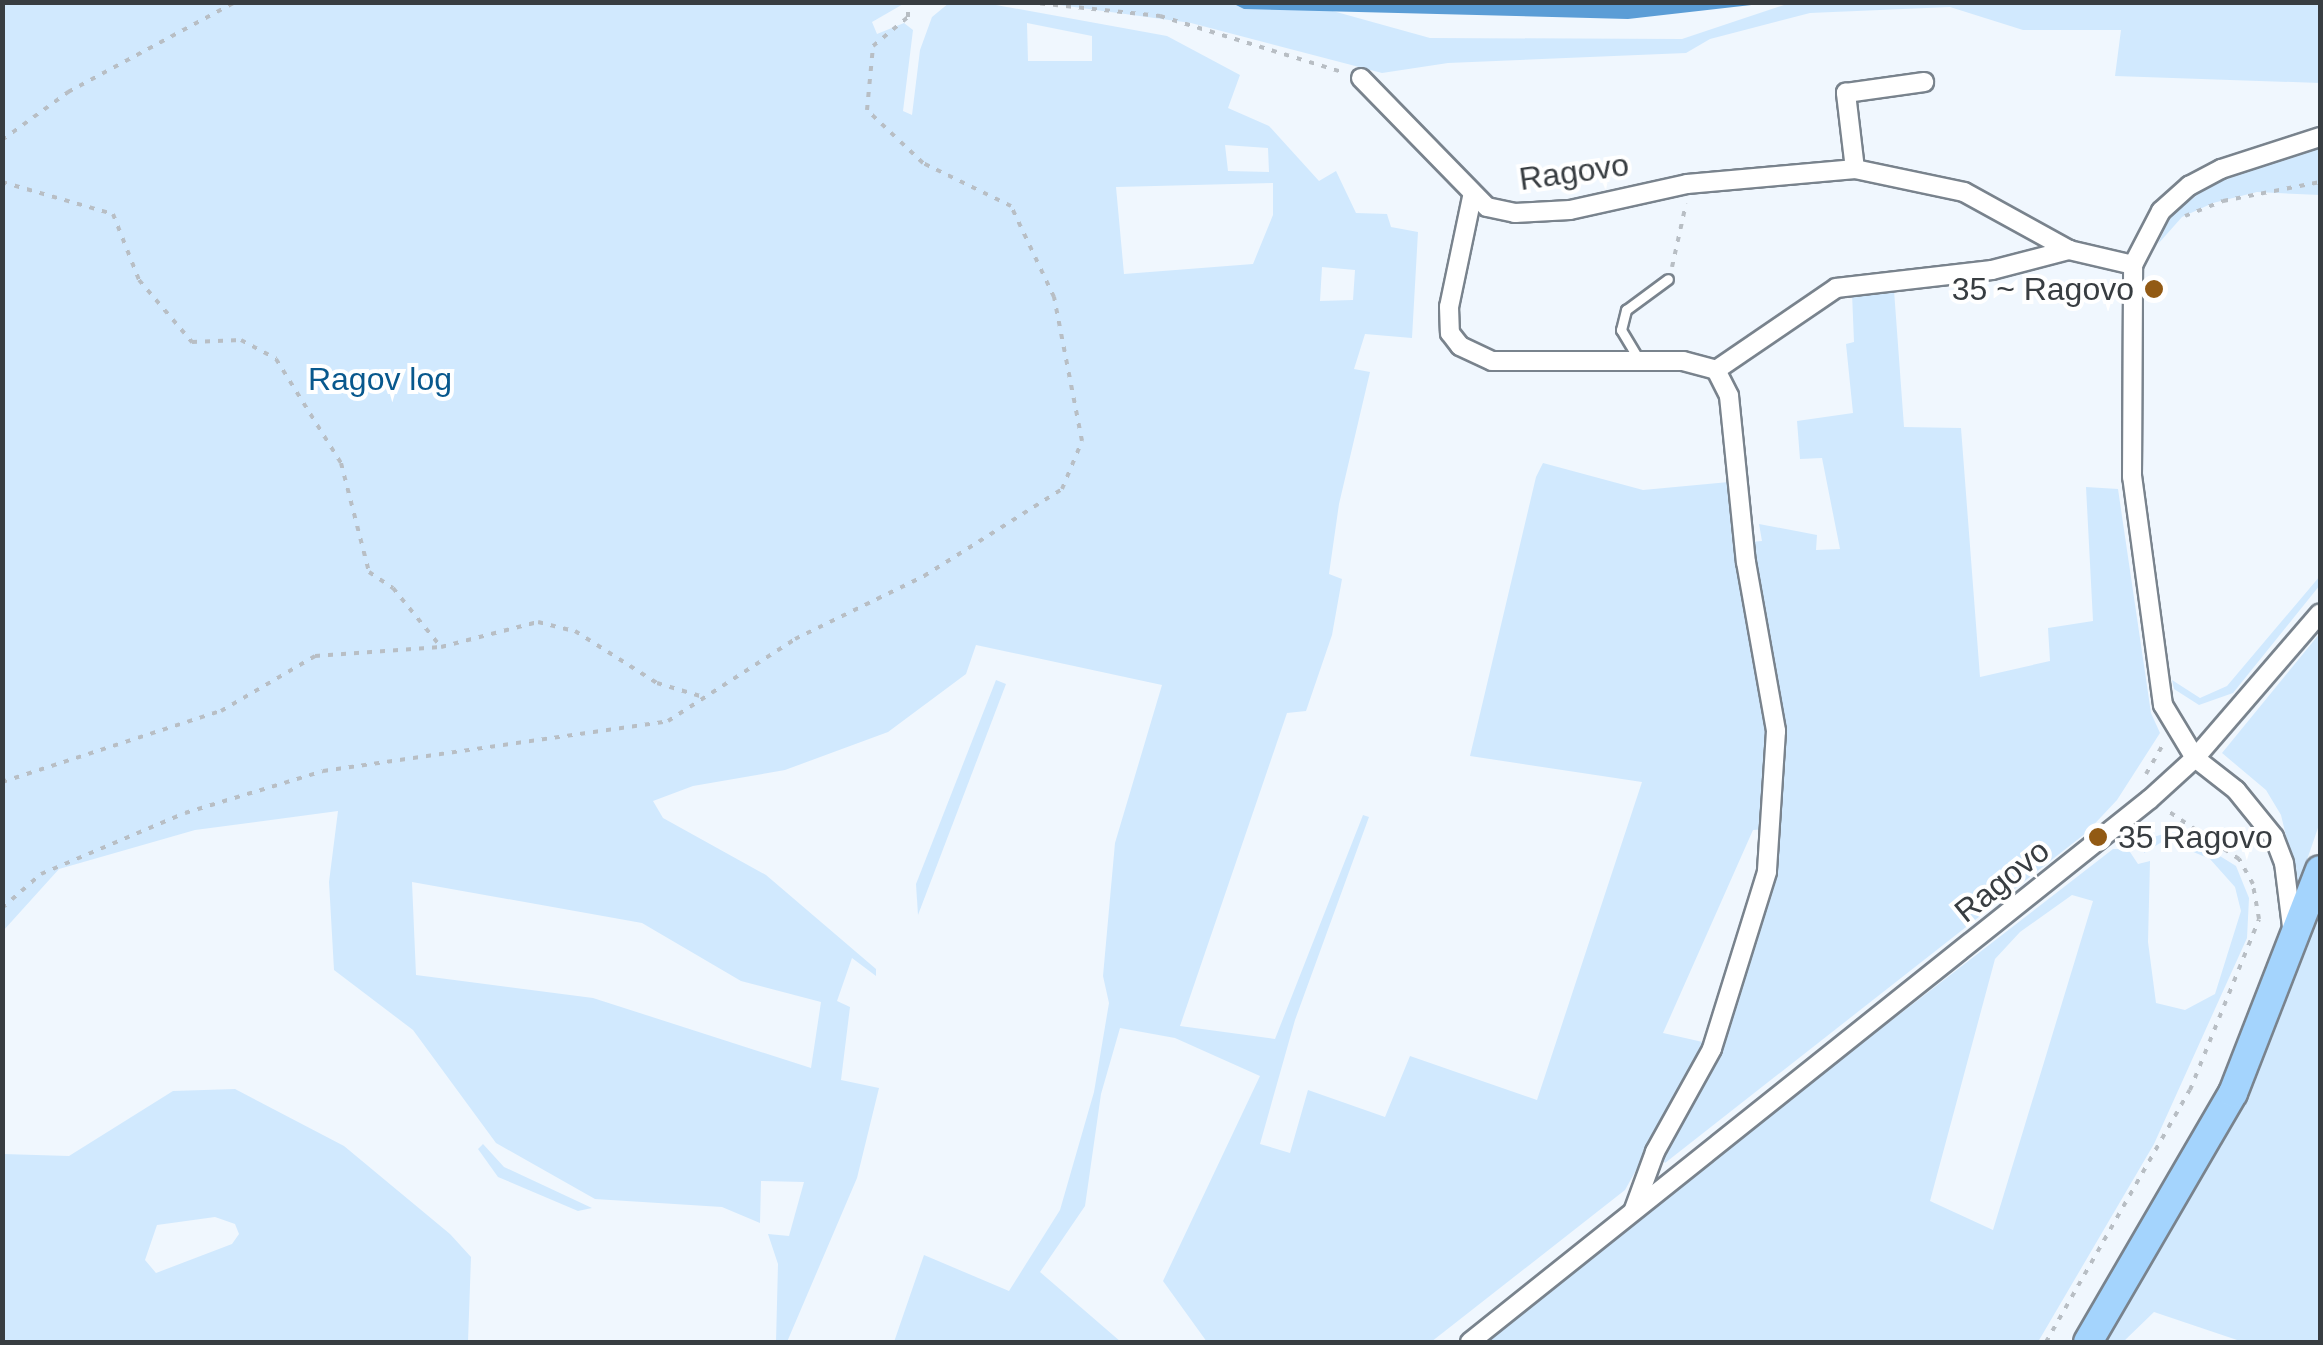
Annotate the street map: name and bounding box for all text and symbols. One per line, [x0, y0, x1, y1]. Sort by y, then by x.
street label: Ragovo [1517, 145, 1631, 199]
place label: 35 ~ Ragovo [1952, 270, 2134, 308]
marker: 35 ~ Ragovo [2143, 278, 2165, 300]
park label: Ragov log [308, 360, 452, 398]
place label: 35 Ragovo [2118, 818, 2273, 856]
marker: 35 Ragovo [2087, 826, 2109, 848]
street label: Ragovo [1947, 831, 2057, 931]

